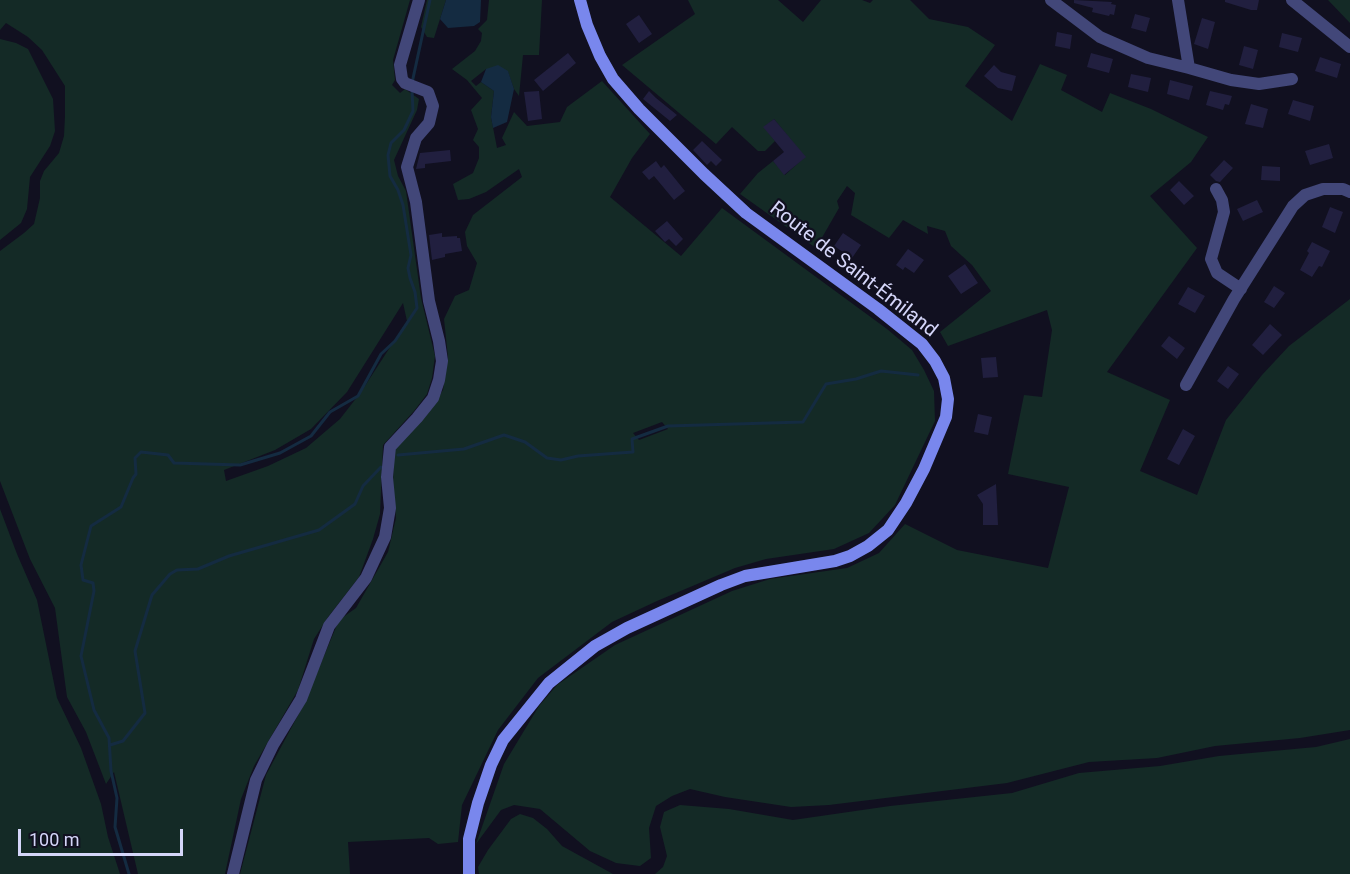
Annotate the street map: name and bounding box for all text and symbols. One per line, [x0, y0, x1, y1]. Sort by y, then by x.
street label: Route de Saint-Émiland [764, 197, 942, 343]
scale bar [21, 817, 186, 855]
text: 100 m [29, 829, 80, 850]

